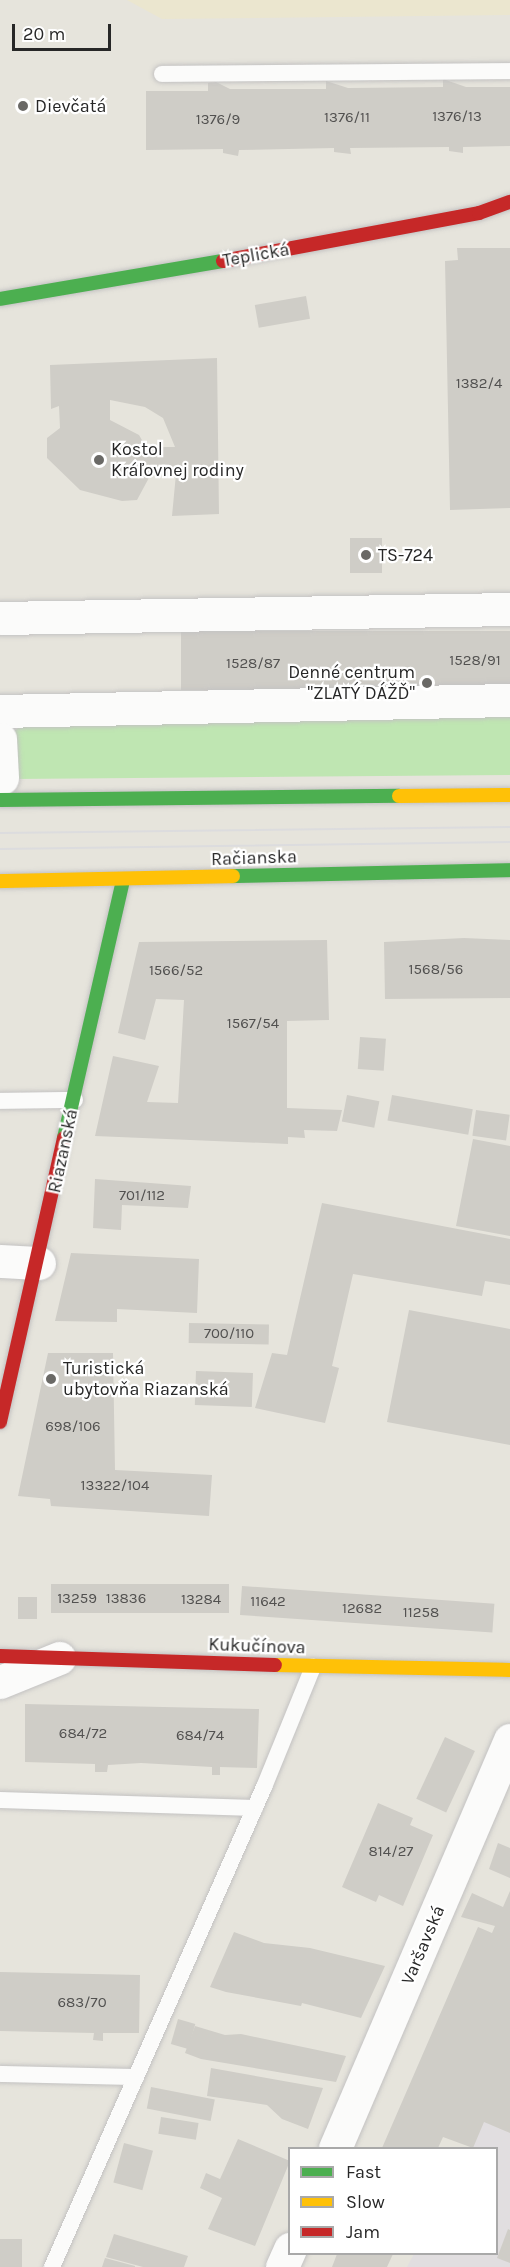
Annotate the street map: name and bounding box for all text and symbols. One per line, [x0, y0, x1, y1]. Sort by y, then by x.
scale bar [15, 12, 114, 50]
text: 20 m [23, 23, 65, 45]
place label: Dievčatá [35, 95, 106, 117]
marker: Dievčatá [16, 99, 30, 113]
house number: 1376/13 [432, 108, 482, 126]
house number: 1376/11 [324, 109, 370, 127]
house number: 1376/9 [196, 111, 240, 129]
street label: Teplická [221, 239, 291, 271]
house number: 1382/4 [456, 375, 502, 393]
place label: Kostol Kráľovnej rodiny [111, 439, 244, 482]
marker: Kostol Kráľovnej rodiny [92, 453, 106, 467]
place label: TS-724 [378, 544, 433, 566]
marker: TS-724 [359, 548, 373, 562]
house number: 1528/91 [449, 652, 501, 670]
house number: 1528/87 [226, 655, 280, 673]
place label: Denné centrum "ZLATÝ DÁŽĎ" [288, 662, 415, 704]
marker: Denné centrum "ZLATÝ DÁŽĎ" [420, 676, 434, 690]
street label: Račianska [211, 846, 297, 870]
house number: 1568/56 [409, 961, 463, 979]
house number: 1566/52 [149, 962, 203, 980]
house number: 1567/54 [227, 1015, 279, 1033]
street label: Riazanská [44, 1107, 82, 1195]
house number: 701/112 [119, 1187, 165, 1205]
house number: 700/110 [204, 1325, 254, 1343]
place label: Turistická ubytovňa Riazanská [63, 1358, 229, 1400]
marker: Turistická ubytovňa Riazanská [44, 1372, 58, 1386]
house number: 698/106 [45, 1418, 101, 1436]
house number: 13322/104 [81, 1477, 149, 1495]
house number: 13259 [57, 1590, 97, 1608]
house number: 13836 [106, 1590, 146, 1608]
house number: 13284 [181, 1591, 221, 1609]
house number: 11642 [250, 1593, 286, 1611]
house number: 12682 [342, 1600, 382, 1618]
house number: 11258 [403, 1604, 439, 1622]
street label: Kukučínova [208, 1634, 306, 1658]
house number: 684/72 [59, 1725, 107, 1743]
house number: 684/74 [176, 1727, 224, 1745]
house number: 814/27 [369, 1843, 413, 1861]
street label: Varšavská [397, 1902, 449, 1988]
house number: 683/70 [57, 1994, 107, 2012]
legend [288, 2147, 498, 2255]
text: Fast [346, 2161, 381, 2183]
text: Slow [346, 2191, 385, 2213]
text: Jam [346, 2221, 380, 2243]

